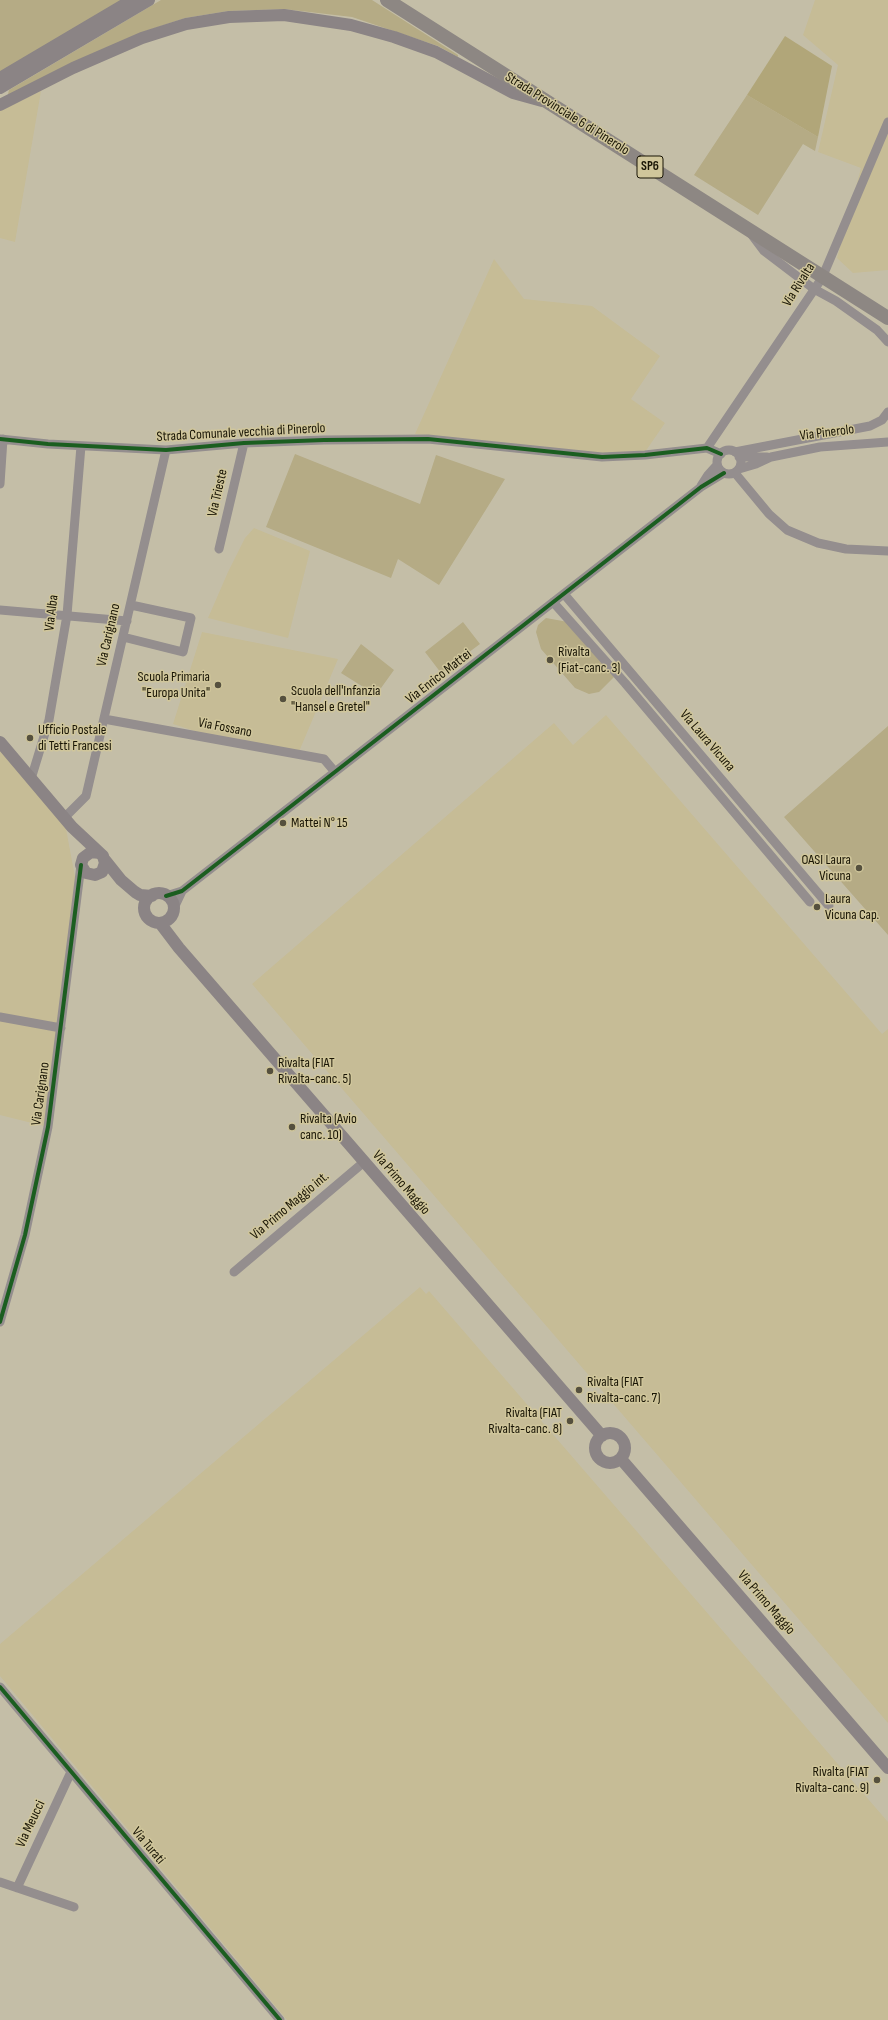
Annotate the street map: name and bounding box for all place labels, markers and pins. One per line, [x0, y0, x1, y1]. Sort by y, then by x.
place label: Rivalta (Fiat-canc. 3) [558, 644, 620, 676]
marker: Rivalta (Fiat-canc. 3) [545, 655, 555, 665]
place label: Scuola Primaria "Europa Unita" [138, 669, 210, 702]
marker: Scuola Primaria "Europa Unita" [213, 680, 223, 690]
place label: Scuola dell'Infanzia "Hansel e Gretel" [291, 683, 380, 716]
marker: Scuola dell'Infanzia "Hansel e Gretel" [278, 694, 288, 704]
place label: Ufficio Postale di Tetti Francesi [38, 722, 112, 754]
marker: Ufficio Postale di Tetti Francesi [25, 733, 35, 743]
place label: Mattei N° 15 [291, 815, 348, 831]
marker: Mattei N° 15 [278, 818, 288, 828]
place label: OASI Laura Vicuna [802, 852, 851, 884]
marker: OASI Laura Vicuna [854, 863, 864, 873]
place label: Laura Vicuna Cap. [825, 891, 879, 924]
marker: Laura Vicuna Cap. [812, 902, 822, 912]
place label: Rivalta (FIAT Rivalta-canc. 5) [278, 1055, 351, 1088]
marker: Rivalta (FIAT Rivalta-canc. 5) [265, 1066, 275, 1076]
place label: Rivalta (Avio canc. 10) [300, 1111, 357, 1144]
marker: Rivalta (Avio canc. 10) [287, 1122, 297, 1132]
place label: Rivalta (FIAT Rivalta-canc. 7) [587, 1374, 661, 1406]
marker: Rivalta (FIAT Rivalta-canc. 7) [574, 1385, 584, 1395]
place label: Rivalta (FIAT Rivalta-canc. 8) [488, 1405, 562, 1438]
marker: Rivalta (FIAT Rivalta-canc. 8) [565, 1416, 575, 1426]
place label: Rivalta (FIAT Rivalta-canc. 9) [795, 1764, 869, 1796]
marker: Rivalta (FIAT Rivalta-canc. 9) [872, 1775, 882, 1785]

